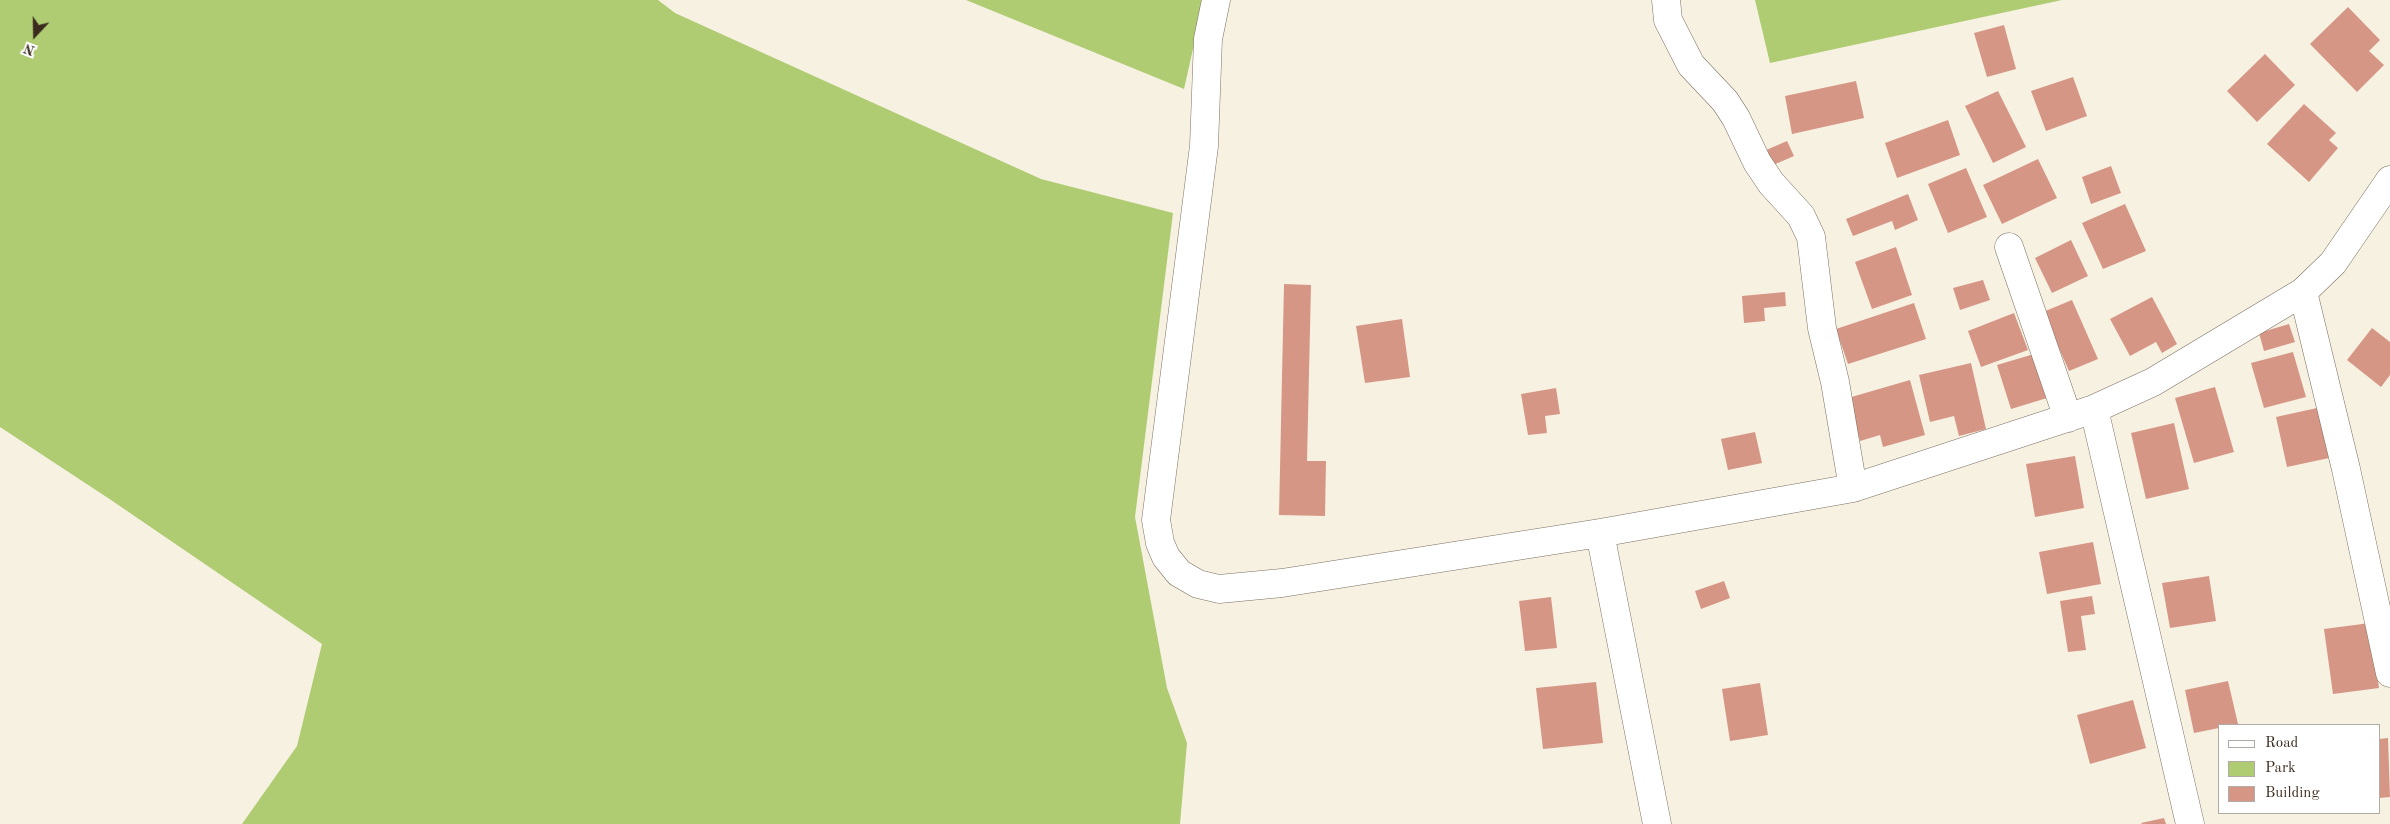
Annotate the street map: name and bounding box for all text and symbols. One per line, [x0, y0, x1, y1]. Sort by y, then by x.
north arrow [10, 10, 60, 60]
text: N [22, 41, 37, 57]
legend [2218, 724, 2380, 814]
text: Road [2265, 736, 2298, 751]
text: Park [2265, 761, 2296, 776]
text: Building [2265, 786, 2320, 801]

